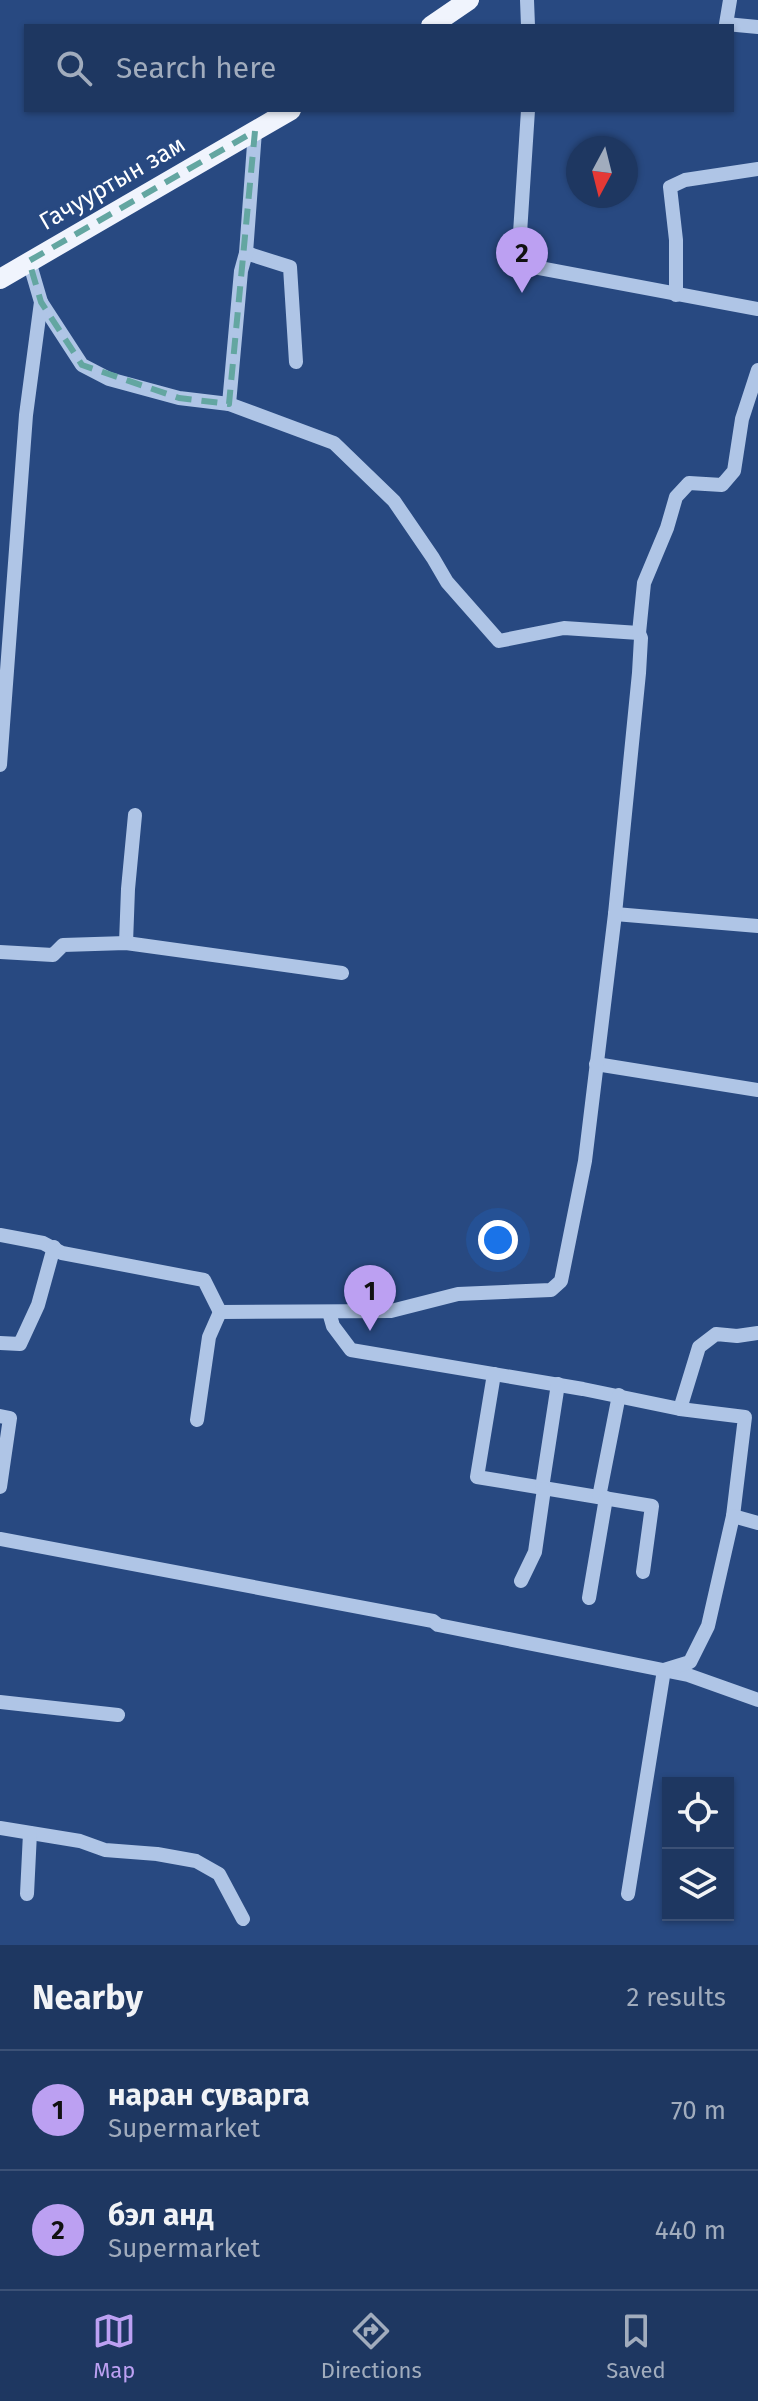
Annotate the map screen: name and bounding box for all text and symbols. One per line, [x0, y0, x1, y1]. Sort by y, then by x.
search box [24, 24, 734, 112]
icon: search [52, 46, 96, 90]
text: Search here [116, 50, 276, 86]
street label: Гачууртын зам [34, 130, 190, 236]
north arrow [566, 136, 638, 208]
pin: 2 [496, 227, 548, 293]
your location [478, 1220, 518, 1260]
pin: 1 [344, 1265, 396, 1331]
map controls [662, 1777, 734, 1921]
button: locate [662, 1777, 734, 1849]
button: layers [662, 1849, 734, 1921]
text: Nearby [32, 1977, 143, 2018]
text: 2 results [626, 1982, 726, 2013]
text: наран суварга [108, 2077, 310, 2113]
text: 1 [52, 2095, 64, 2126]
text: 70 m [671, 2095, 726, 2126]
text: Supermarket [108, 2113, 260, 2144]
text: бэл анд [108, 2197, 214, 2233]
text: 2 [51, 2215, 65, 2246]
text: 440 m [655, 2215, 726, 2246]
text: Supermarket [108, 2233, 260, 2264]
tab: Map [92, 2309, 136, 2384]
tab: Directions [321, 2309, 422, 2384]
tab: Saved [606, 2309, 666, 2384]

